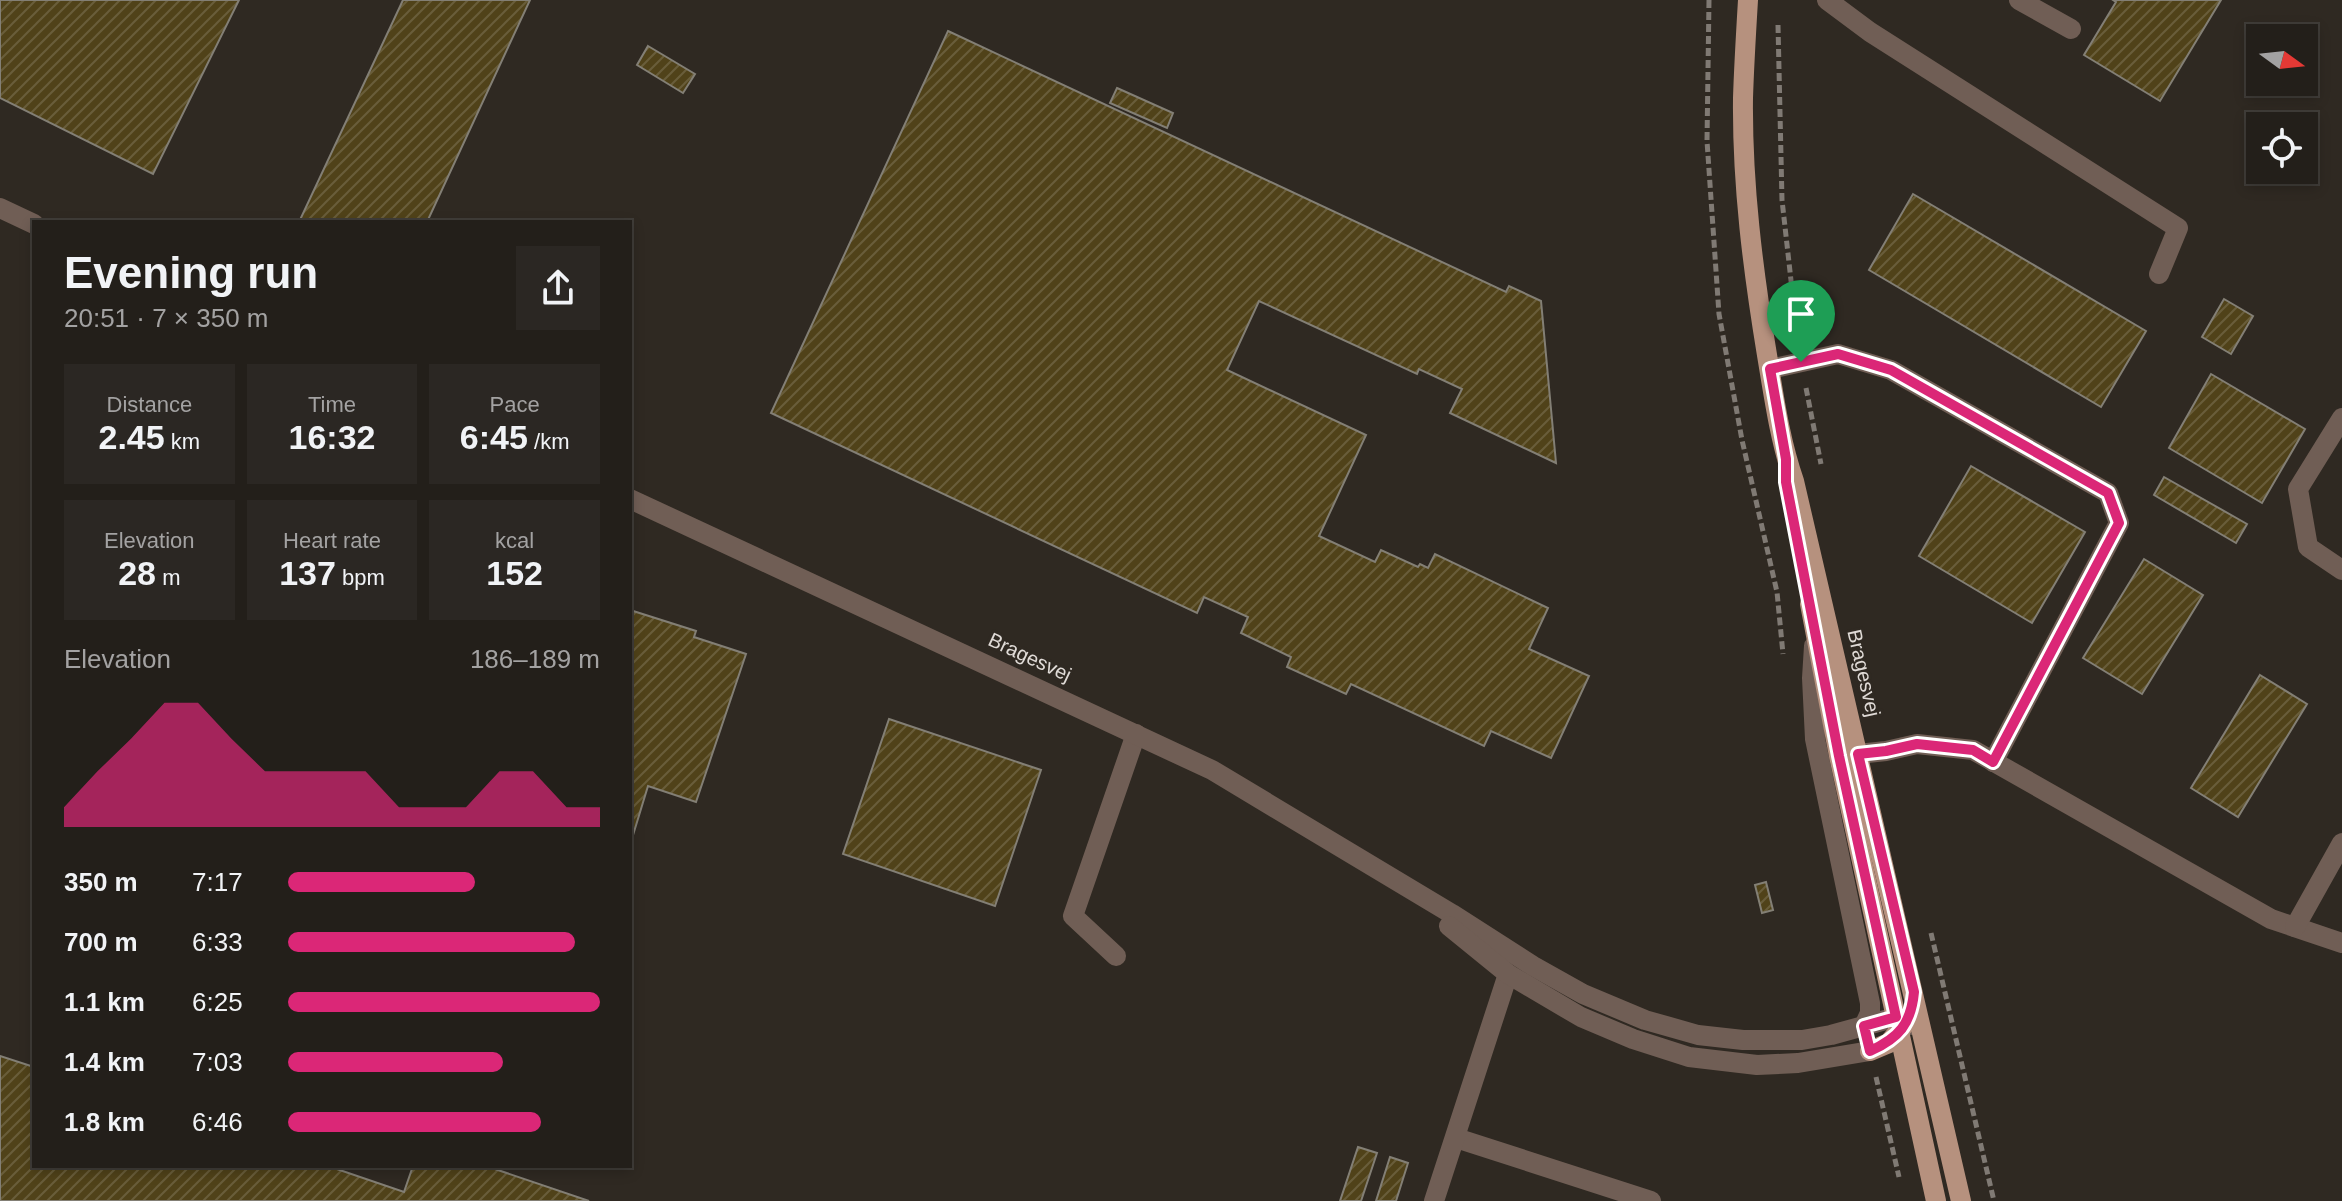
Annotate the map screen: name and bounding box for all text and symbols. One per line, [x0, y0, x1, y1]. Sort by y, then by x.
north arrow [2246, 24, 2318, 96]
map controls [2246, 24, 2318, 184]
button: locate [2246, 112, 2318, 184]
button: share [516, 246, 600, 330]
text: Evening run [64, 248, 318, 297]
pin [1767, 280, 1835, 362]
icon: arrive [1779, 292, 1823, 336]
text: 20:51 · 7 × 350 m [64, 303, 269, 333]
text: Distance [107, 392, 192, 417]
text: Time [308, 392, 356, 417]
text: Pace [490, 392, 540, 417]
text: 2.45 [99, 418, 165, 456]
text: 16:32 [289, 418, 375, 456]
text: 6:45 [460, 418, 528, 456]
text: km [165, 429, 200, 454]
text: /km [528, 429, 569, 454]
text: Elevation [104, 528, 195, 553]
text: Heart rate [283, 528, 381, 553]
text: kcal [495, 528, 534, 553]
text: 28 [118, 554, 156, 592]
text: 137 [279, 554, 336, 592]
text: 152 [486, 554, 543, 592]
text: m [156, 565, 180, 590]
text: bpm [336, 565, 385, 590]
street label: Bragesvej [1843, 627, 1885, 719]
street label: Bragesvej [985, 628, 1075, 686]
text: Elevation [64, 644, 171, 674]
text: 186–189 m [470, 644, 600, 674]
text: 350 m [64, 867, 138, 897]
text: 7:17 [192, 867, 243, 897]
text: 700 m [64, 927, 138, 957]
text: 6:33 [192, 927, 243, 957]
text: 1.1 km [64, 987, 145, 1017]
text: 6:25 [192, 987, 243, 1017]
text: 1.4 km [64, 1047, 145, 1077]
text: 7:03 [192, 1047, 243, 1077]
text: 1.8 km [64, 1107, 145, 1137]
text: 6:46 [192, 1107, 243, 1137]

